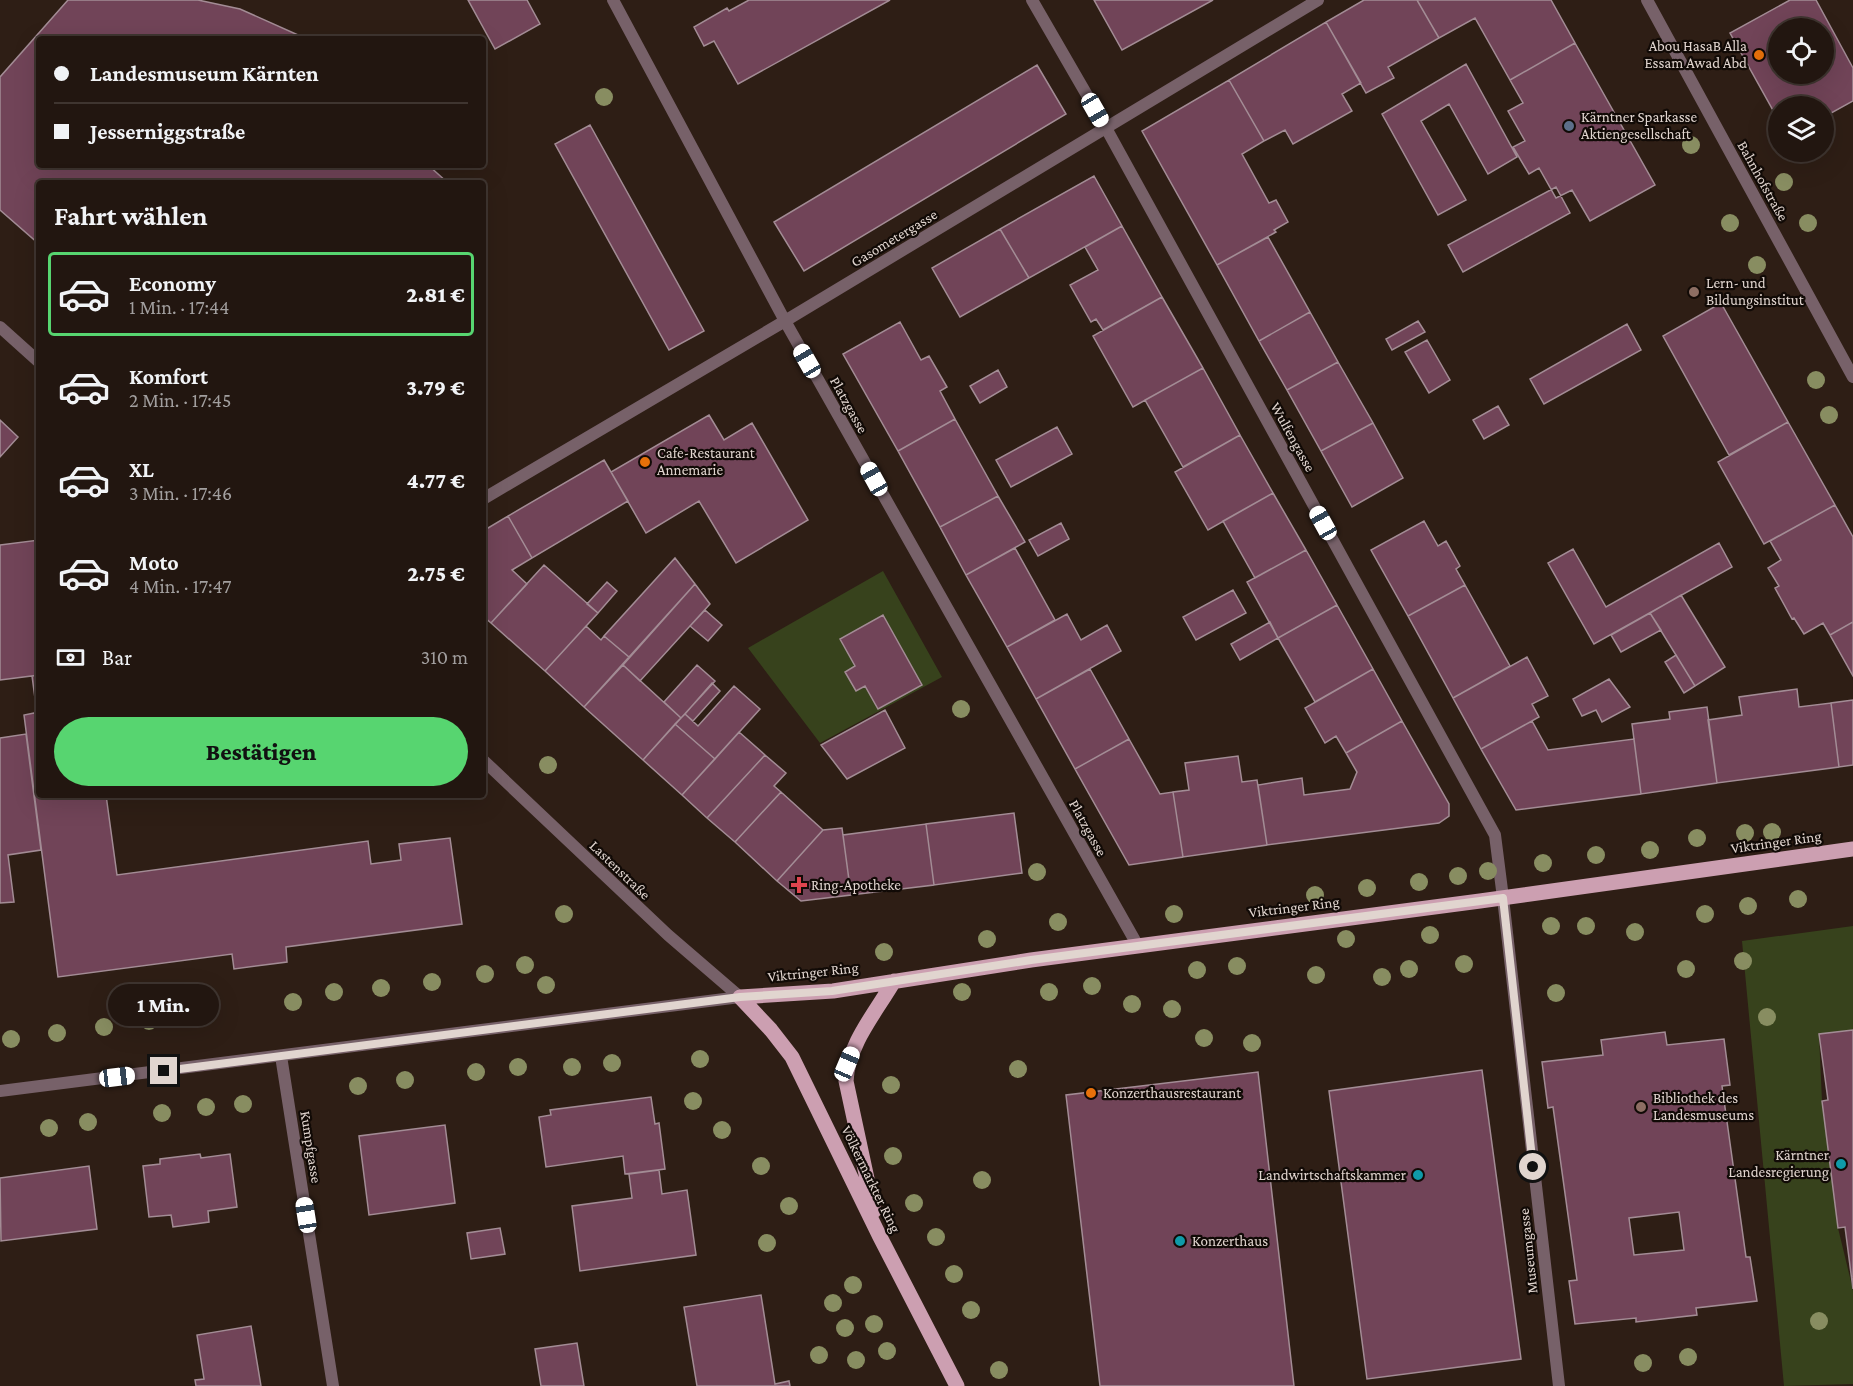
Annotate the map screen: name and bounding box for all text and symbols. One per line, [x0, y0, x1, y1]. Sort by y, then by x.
map controls [1768, 18, 1834, 162]
button: locate [1768, 18, 1834, 84]
place label: Abou HasaB Alla Essam Awad Abd [1644, 38, 1747, 71]
marker: Abou HasaB Alla Essam Awad Abd [1752, 48, 1766, 62]
text: Landesmuseum Kärnten [90, 61, 319, 86]
car [1078, 90, 1112, 130]
button: layers [1768, 96, 1834, 162]
place label: Kärntner Sparkasse Aktiengesellschaft [1581, 109, 1697, 143]
text: Jesserniggstraße [90, 119, 245, 144]
marker: Kärntner Sparkasse Aktiengesellschaft [1562, 119, 1576, 133]
street label: Bahnhofstraße [1734, 138, 1792, 224]
text: Fahrt wählen [54, 201, 207, 231]
street label: Gasometergasse [848, 206, 941, 271]
icon: car [57, 267, 111, 321]
text: Economy [129, 271, 216, 296]
place label: Lern- und Bildungsinstitut [1706, 275, 1805, 309]
text: 2.81 € [406, 282, 465, 307]
marker: Lern- und Bildungsinstitut [1687, 285, 1701, 299]
text: 1 Min. · 17:44 [129, 296, 229, 318]
car [790, 341, 824, 381]
icon: car [57, 360, 111, 414]
text: Komfort [129, 364, 208, 389]
street label: Platzgasse [826, 374, 871, 437]
text: 3.79 € [406, 375, 465, 400]
text: 2 Min. · 17:45 [129, 389, 231, 411]
street label: Wulfengasse [1266, 399, 1319, 475]
place label: Cafe-Restaurant Annemarie [657, 445, 756, 478]
icon: car [57, 453, 111, 507]
marker: Cafe-Restaurant Annemarie [638, 455, 652, 469]
text: XL [129, 457, 154, 482]
car [857, 459, 891, 499]
text: 4.77 € [407, 468, 465, 493]
text: 3 Min. · 17:46 [129, 482, 232, 504]
car [1306, 503, 1340, 543]
icon: car [57, 546, 111, 600]
text: Moto [129, 550, 179, 575]
text: 2.75 € [407, 561, 465, 586]
text: 4 Min. · 17:47 [129, 575, 232, 597]
icon: cash [54, 641, 87, 674]
text: Bar [102, 645, 132, 670]
text: 310 m [421, 646, 468, 668]
button: Bestätigen [54, 717, 468, 786]
street label: Platzgasse [1065, 797, 1110, 860]
street label: Viktringer Ring [1730, 828, 1822, 857]
street label: Lastenstraße [587, 837, 654, 903]
place label: Ring-Apotheke [811, 877, 901, 894]
marker: Ring-Apotheke [792, 878, 806, 892]
street label: Viktringer Ring [1248, 894, 1340, 921]
street label: Viktringer Ring [767, 959, 859, 986]
callout: 1 Min. [108, 984, 219, 1026]
text: 1 Min. [137, 994, 190, 1016]
car [832, 1044, 862, 1084]
route end [150, 1057, 177, 1084]
car [98, 1066, 136, 1088]
place label: Konzerthausrestaurant [1103, 1085, 1242, 1101]
marker: Konzerthausrestaurant [1084, 1086, 1098, 1100]
place label: Bibliothek des Landesmuseums [1653, 1090, 1754, 1123]
marker: Bibliothek des Landesmuseums [1634, 1100, 1648, 1114]
street label: Kumpfgasse [296, 1110, 325, 1185]
street label: Völkermarkter Ring [837, 1123, 904, 1235]
place label: Kärntner Landesregierung [1728, 1147, 1830, 1181]
route start [1519, 1153, 1546, 1180]
marker: Kärntner Landesregierung [1834, 1157, 1848, 1171]
place label: Landwirtschaftskammer [1258, 1167, 1407, 1183]
marker: Landwirtschaftskammer [1411, 1168, 1425, 1182]
car [294, 1196, 318, 1234]
street label: Museumgasse [1516, 1207, 1541, 1294]
place label: Konzerthaus [1192, 1233, 1268, 1249]
marker: Konzerthaus [1173, 1234, 1187, 1248]

